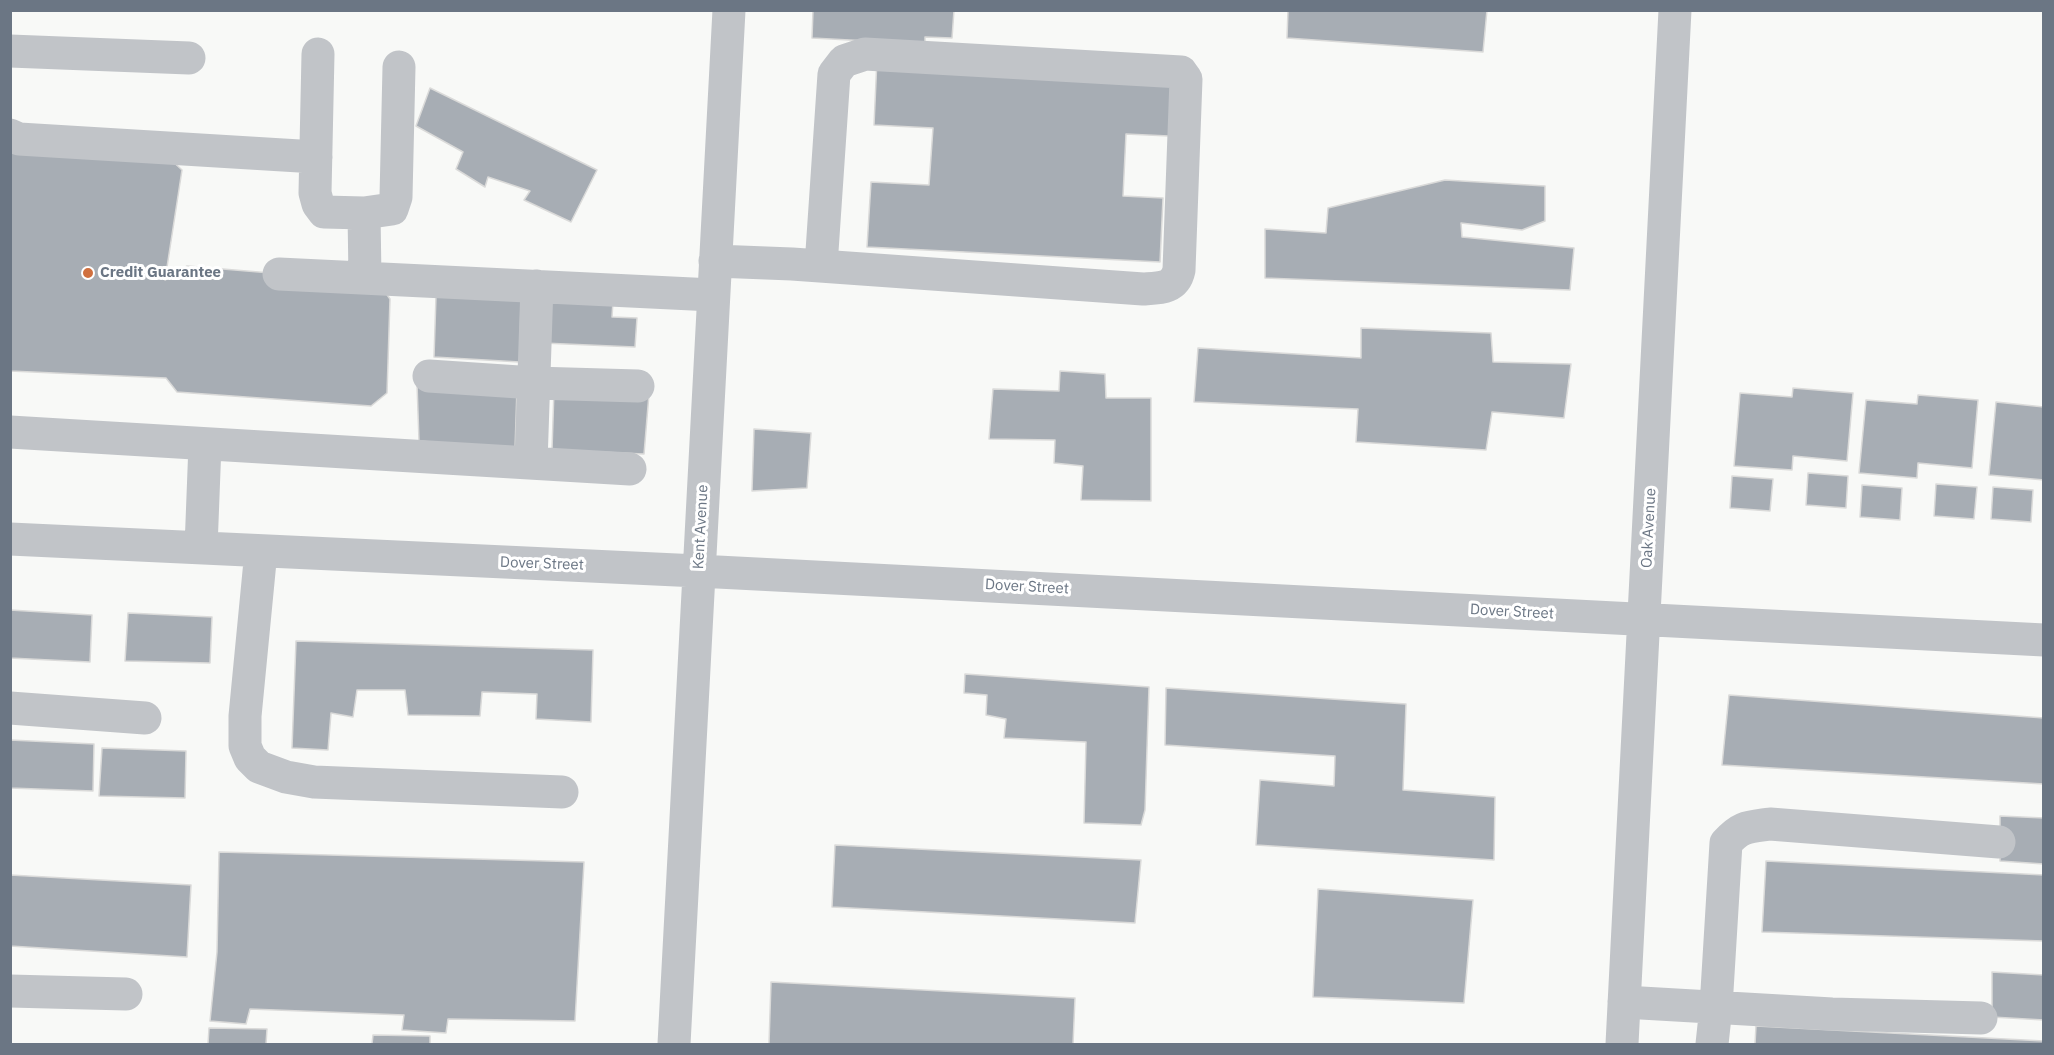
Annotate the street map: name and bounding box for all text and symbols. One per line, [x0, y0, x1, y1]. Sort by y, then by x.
place label: Credit Guarantee [100, 264, 221, 282]
marker: Credit Guarantee [81, 266, 95, 280]
street label: Kent Avenue [690, 484, 712, 570]
street label: Oak Avenue [1638, 488, 1660, 568]
street label: Dover Street [500, 554, 584, 574]
street label: Dover Street [985, 576, 1069, 598]
street label: Dover Street [1470, 601, 1554, 623]

